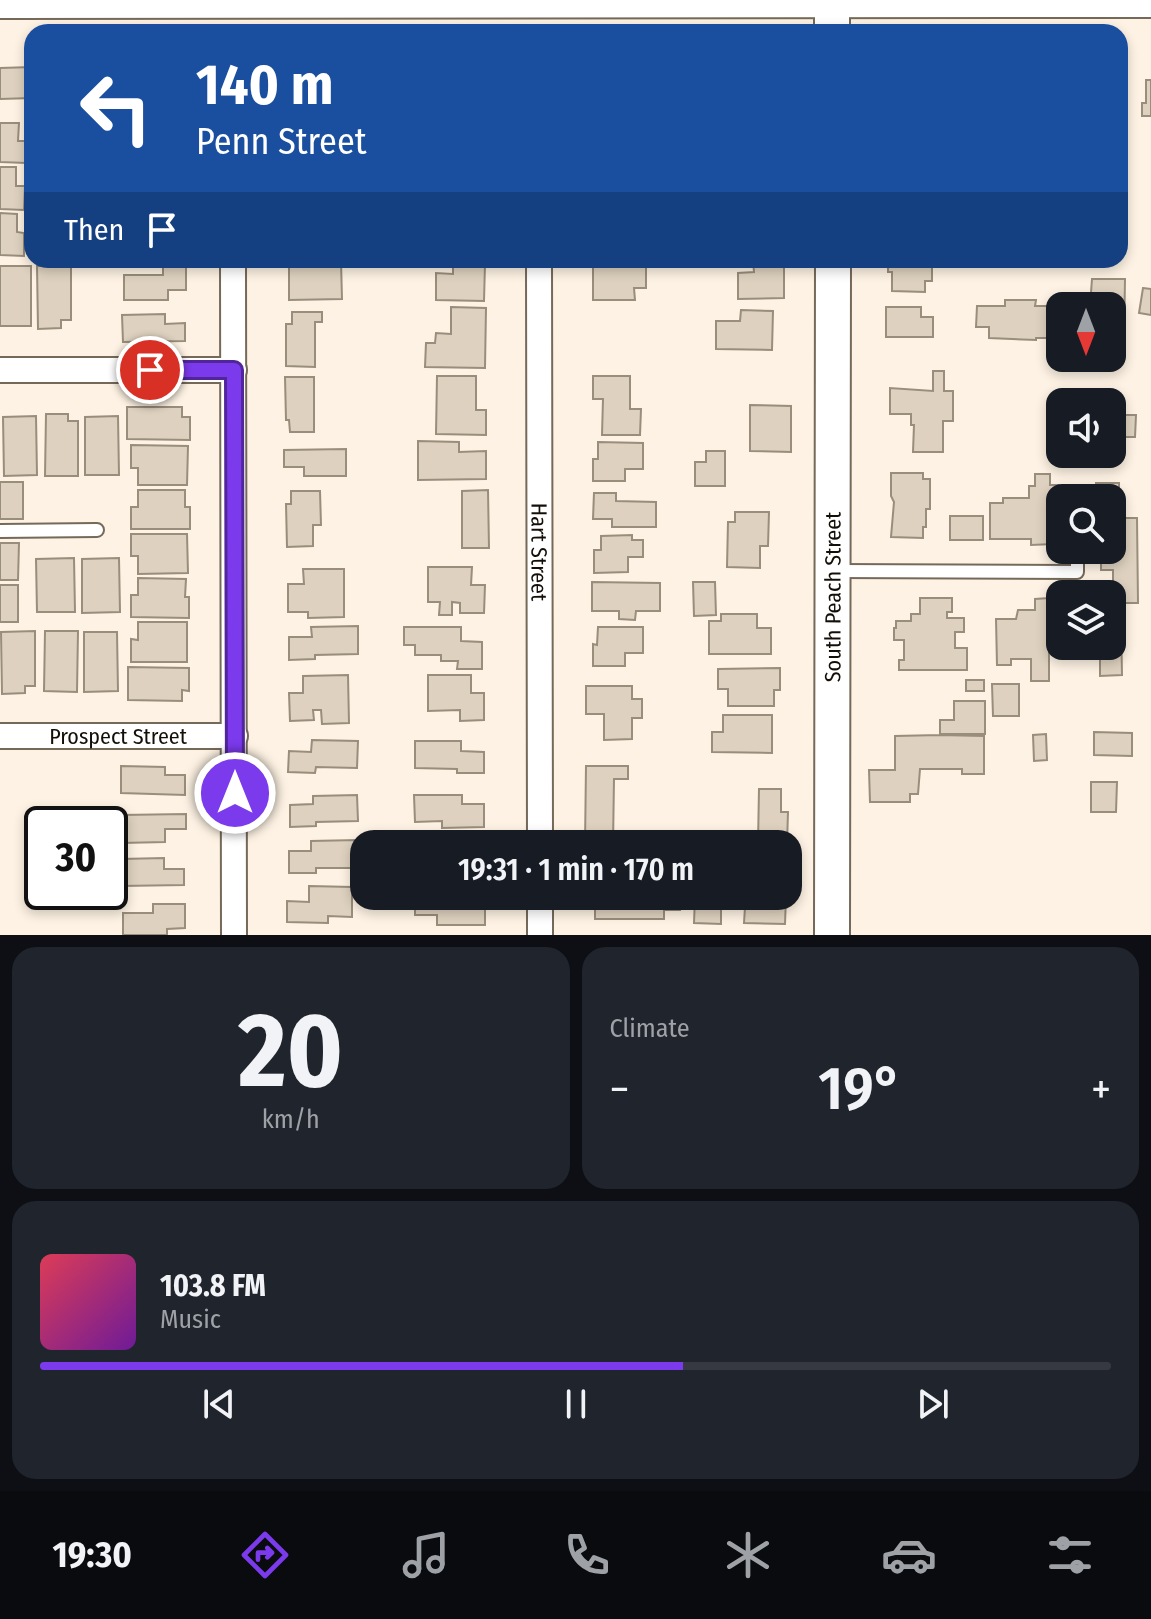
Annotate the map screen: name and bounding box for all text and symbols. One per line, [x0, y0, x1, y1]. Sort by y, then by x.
text: 140 m [196, 52, 333, 119]
icon: left [64, 56, 168, 160]
text: Penn Street [196, 120, 366, 164]
icon: arrive [140, 208, 184, 252]
text: Then [64, 212, 124, 248]
north arrow [1046, 292, 1126, 372]
map controls [1046, 292, 1126, 660]
pin [116, 336, 184, 404]
icon: arrive [128, 348, 172, 392]
button: sound [1046, 388, 1126, 468]
button: search [1046, 484, 1126, 564]
street label: Hart Street [526, 503, 553, 602]
street label: South Peach Street [819, 511, 846, 682]
button: layers [1046, 580, 1126, 660]
street label: Prospect Street [49, 723, 188, 750]
position arrow [193, 751, 277, 835]
speed limit sign: 30 [24, 806, 128, 910]
text: 19:31 · 1 min · 170 m [458, 852, 694, 888]
text: 20 [238, 989, 343, 1114]
text: Climate [610, 1013, 690, 1044]
text: 19° [818, 1053, 902, 1125]
text: − [610, 1063, 629, 1116]
text: + [1091, 1063, 1111, 1116]
text: km/h [262, 1104, 320, 1135]
text: 103.8 FM [160, 1268, 266, 1304]
text: Music [160, 1304, 221, 1335]
icon: previous [197, 1382, 241, 1426]
icon: pause [554, 1382, 598, 1426]
icon: next [911, 1382, 955, 1426]
icon: directions [237, 1527, 293, 1583]
icon: music [398, 1527, 454, 1583]
icon: phone [559, 1527, 615, 1583]
icon: climate [720, 1527, 776, 1583]
icon: car [881, 1527, 937, 1583]
icon: filters [1042, 1527, 1098, 1583]
text: 19:30 [53, 1533, 132, 1577]

